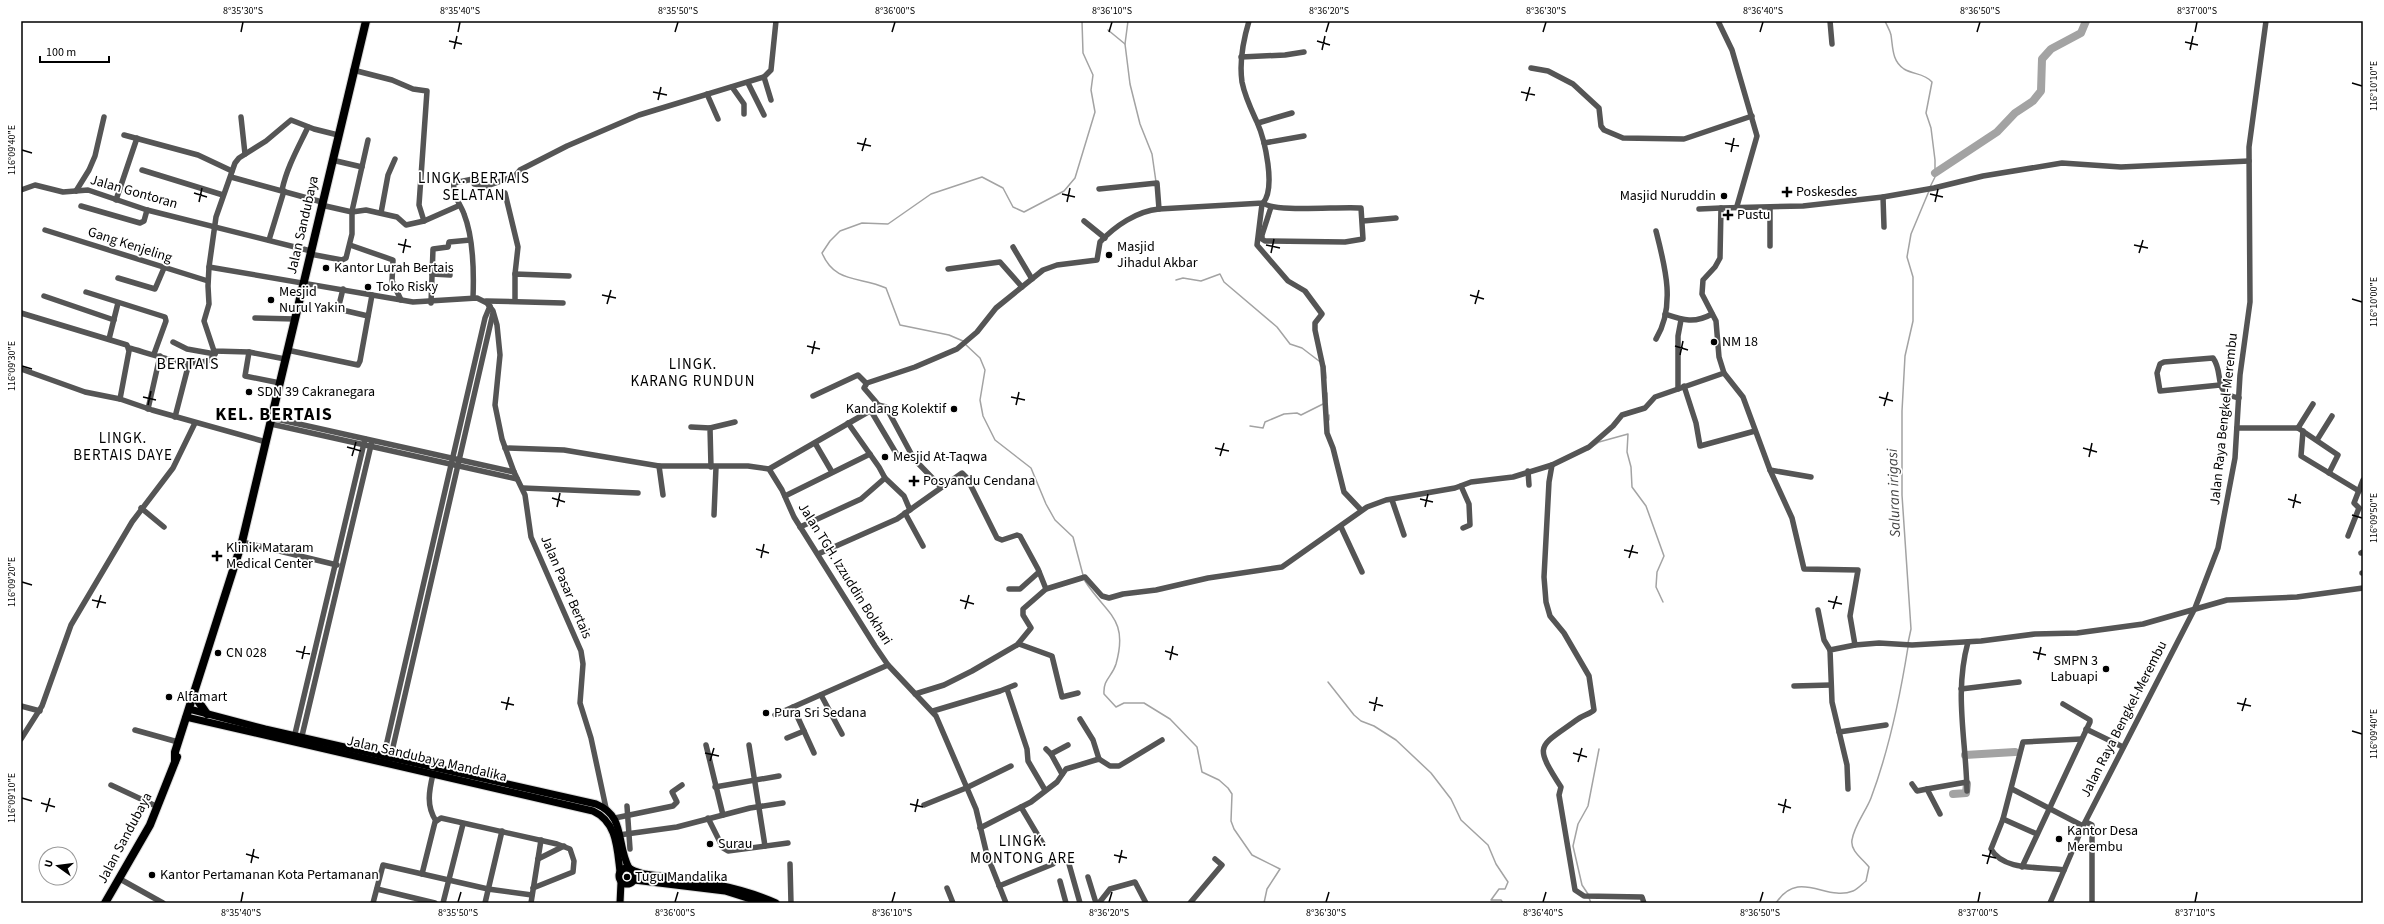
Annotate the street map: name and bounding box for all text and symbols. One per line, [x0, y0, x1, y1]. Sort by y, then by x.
text: 8°35'30"S [223, 4, 263, 18]
text: 8°35'40"S [440, 4, 480, 18]
text: 8°35'50"S [658, 4, 698, 18]
text: 8°36'00"S [875, 4, 915, 18]
text: 8°36'10"S [1092, 4, 1132, 18]
text: 8°36'20"S [1309, 4, 1349, 18]
text: 8°36'30"S [1526, 4, 1566, 18]
text: 8°36'40"S [1743, 4, 1783, 18]
text: 8°36'50"S [1960, 4, 2000, 18]
text: 8°37'00"S [2177, 4, 2217, 18]
scale bar [40, 38, 109, 64]
text: 100 m [46, 44, 76, 61]
text: 116°10'10"E [2367, 61, 2381, 111]
text: 116°09'40"E [5, 125, 19, 175]
district label: LINGK. BERTAIS SELATAN [418, 168, 530, 206]
street label: Jalan Gontoran [88, 170, 180, 214]
street label: Jalan Sandubaya [282, 174, 324, 276]
place label: Poskesdes [1796, 182, 1857, 202]
place label: Masjid Nuruddin [1620, 186, 1716, 206]
marker: Poskesdes [1781, 186, 1793, 198]
marker: Masjid Nuruddin [1719, 191, 1729, 201]
place label: Pustu [1737, 205, 1770, 225]
marker: Pustu [1722, 209, 1734, 221]
street label: Gang Kenjeling [85, 222, 175, 268]
place label: Masjid Jihadul Akbar [1117, 237, 1198, 273]
marker: Masjid Jihadul Akbar [1104, 250, 1114, 260]
place label: Kantor Lurah Bertais [334, 258, 454, 278]
marker: Kantor Lurah Bertais [321, 263, 331, 273]
place label: Toko Risky [376, 277, 438, 297]
text: 116°10'00"E [2367, 277, 2381, 327]
place label: Mesjid Nurul Yakin [279, 282, 345, 318]
marker: Toko Risky [363, 282, 373, 292]
marker: Mesjid Nurul Yakin [266, 295, 276, 305]
place label: NM 18 [1722, 332, 1758, 352]
street label: Jalan Raya Bengkel-Merembu [2205, 332, 2243, 506]
marker: NM 18 [1709, 337, 1719, 347]
text: 116°09'30"E [5, 341, 19, 391]
district label: BERTAIS [156, 353, 220, 375]
district label: LINGK. KARANG RUNDUN [631, 354, 755, 392]
place label: SDN 39 Cakranegara [257, 382, 375, 402]
marker: SDN 39 Cakranegara [244, 387, 254, 397]
place label: Kandang Kolektif [846, 399, 947, 419]
district label: KEL. BERTAIS [215, 402, 333, 427]
marker: Kandang Kolektif [949, 404, 959, 414]
district label: LINGK. BERTAIS DAYE [73, 428, 173, 466]
place label: Mesjid At-Taqwa [893, 447, 987, 467]
water label: Saluran irigasi [1882, 448, 1906, 538]
marker: Mesjid At-Taqwa [880, 452, 890, 462]
place label: Posyandu Cendana [923, 471, 1035, 491]
marker: Posyandu Cendana [908, 475, 920, 487]
text: 116°09'50"E [2367, 493, 2381, 543]
street label: Jalan TGH. Izzuddin Bokhari [793, 499, 897, 649]
street label: Jalan Pasar Bertais [535, 532, 597, 642]
place label: Klinik Mataram Medical Center [226, 538, 314, 574]
marker: Klinik Mataram Medical Center [211, 550, 223, 562]
text: 116°09'20"E [5, 557, 19, 607]
street label: Jalan Raya Bengkel-Merembu [2076, 637, 2172, 801]
place label: CN 028 [226, 643, 267, 663]
marker: CN 028 [213, 648, 223, 658]
place label: SMPN 3 Labuapi [2051, 651, 2098, 687]
marker: SMPN 3 Labuapi [2101, 664, 2111, 674]
place label: Alfamart [177, 687, 228, 707]
marker: Alfamart [164, 692, 174, 702]
place label: Pura Sri Sedana [774, 703, 866, 723]
marker: Pura Sri Sedana [761, 708, 771, 718]
text: 116°09'40"E [2367, 709, 2381, 759]
street label: Jalan Sandubaya Mandalika [345, 731, 509, 787]
text: 116°09'10"E [5, 773, 19, 823]
street label: Jalan Sandubaya [93, 789, 157, 887]
place label: Kantor Desa Merembu [2067, 821, 2138, 857]
district label: LINGK. MONTONG ARE [970, 831, 1076, 869]
place label: Surau [718, 834, 752, 854]
marker: Kantor Desa Merembu [2054, 834, 2064, 844]
marker: Surau [705, 839, 715, 849]
north arrow [38, 846, 78, 886]
text: U [41, 858, 57, 869]
place label: Kantor Pertamanan Kota Pertamanan [160, 865, 379, 885]
place label: Tugu Mandalika [635, 867, 728, 887]
marker: Kantor Pertamanan Kota Pertamanan [147, 870, 157, 880]
marker: Tugu Mandalika [622, 872, 632, 882]
text: 8°35'40"S [221, 906, 261, 920]
text: 8°35'50"S [438, 906, 478, 920]
text: 8°36'00"S [655, 906, 695, 920]
text: 8°36'10"S [872, 906, 912, 920]
text: 8°36'20"S [1089, 906, 1129, 920]
text: 8°36'30"S [1306, 906, 1346, 920]
text: 8°36'40"S [1523, 906, 1563, 920]
text: 8°36'50"S [1740, 906, 1780, 920]
text: 8°37'00"S [1958, 906, 1998, 920]
text: 8°37'10"S [2175, 906, 2215, 920]

